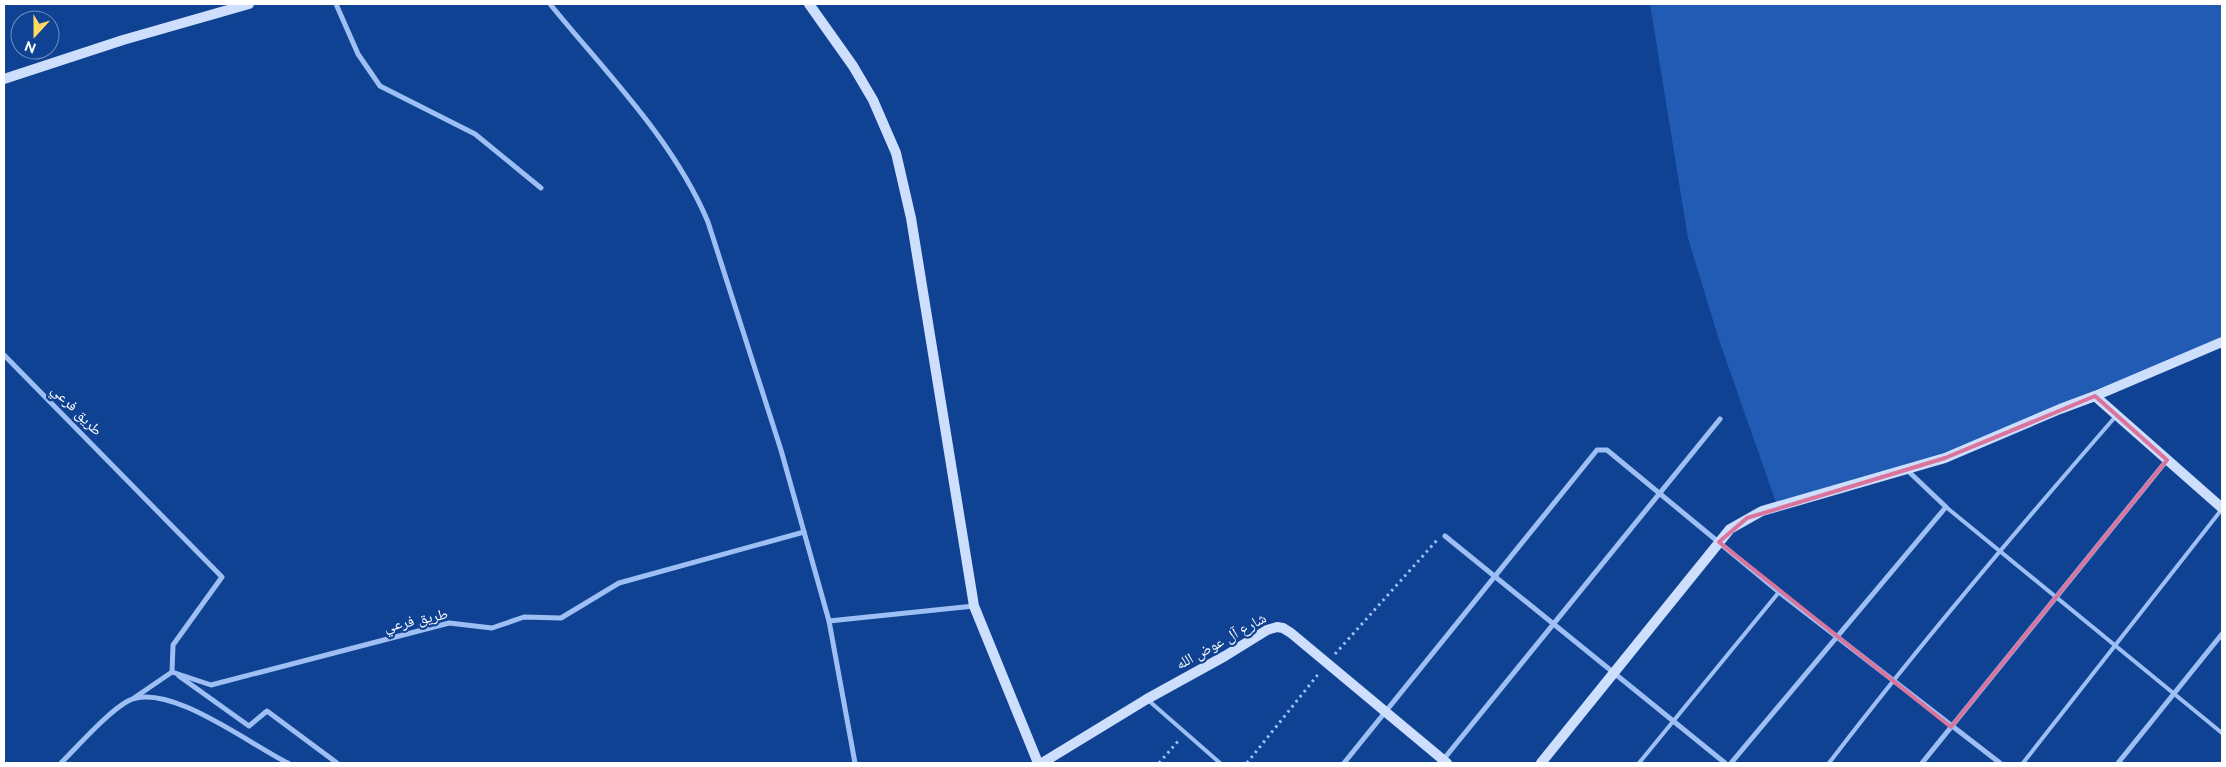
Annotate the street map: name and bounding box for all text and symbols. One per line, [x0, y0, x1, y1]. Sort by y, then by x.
north arrow [10, 10, 60, 60]
text: N [22, 38, 38, 57]
street label: طريق فرعي [46, 381, 106, 441]
street label: طريق فرعي [382, 604, 450, 638]
street label: شارع آل عوض الله [1173, 609, 1270, 674]

